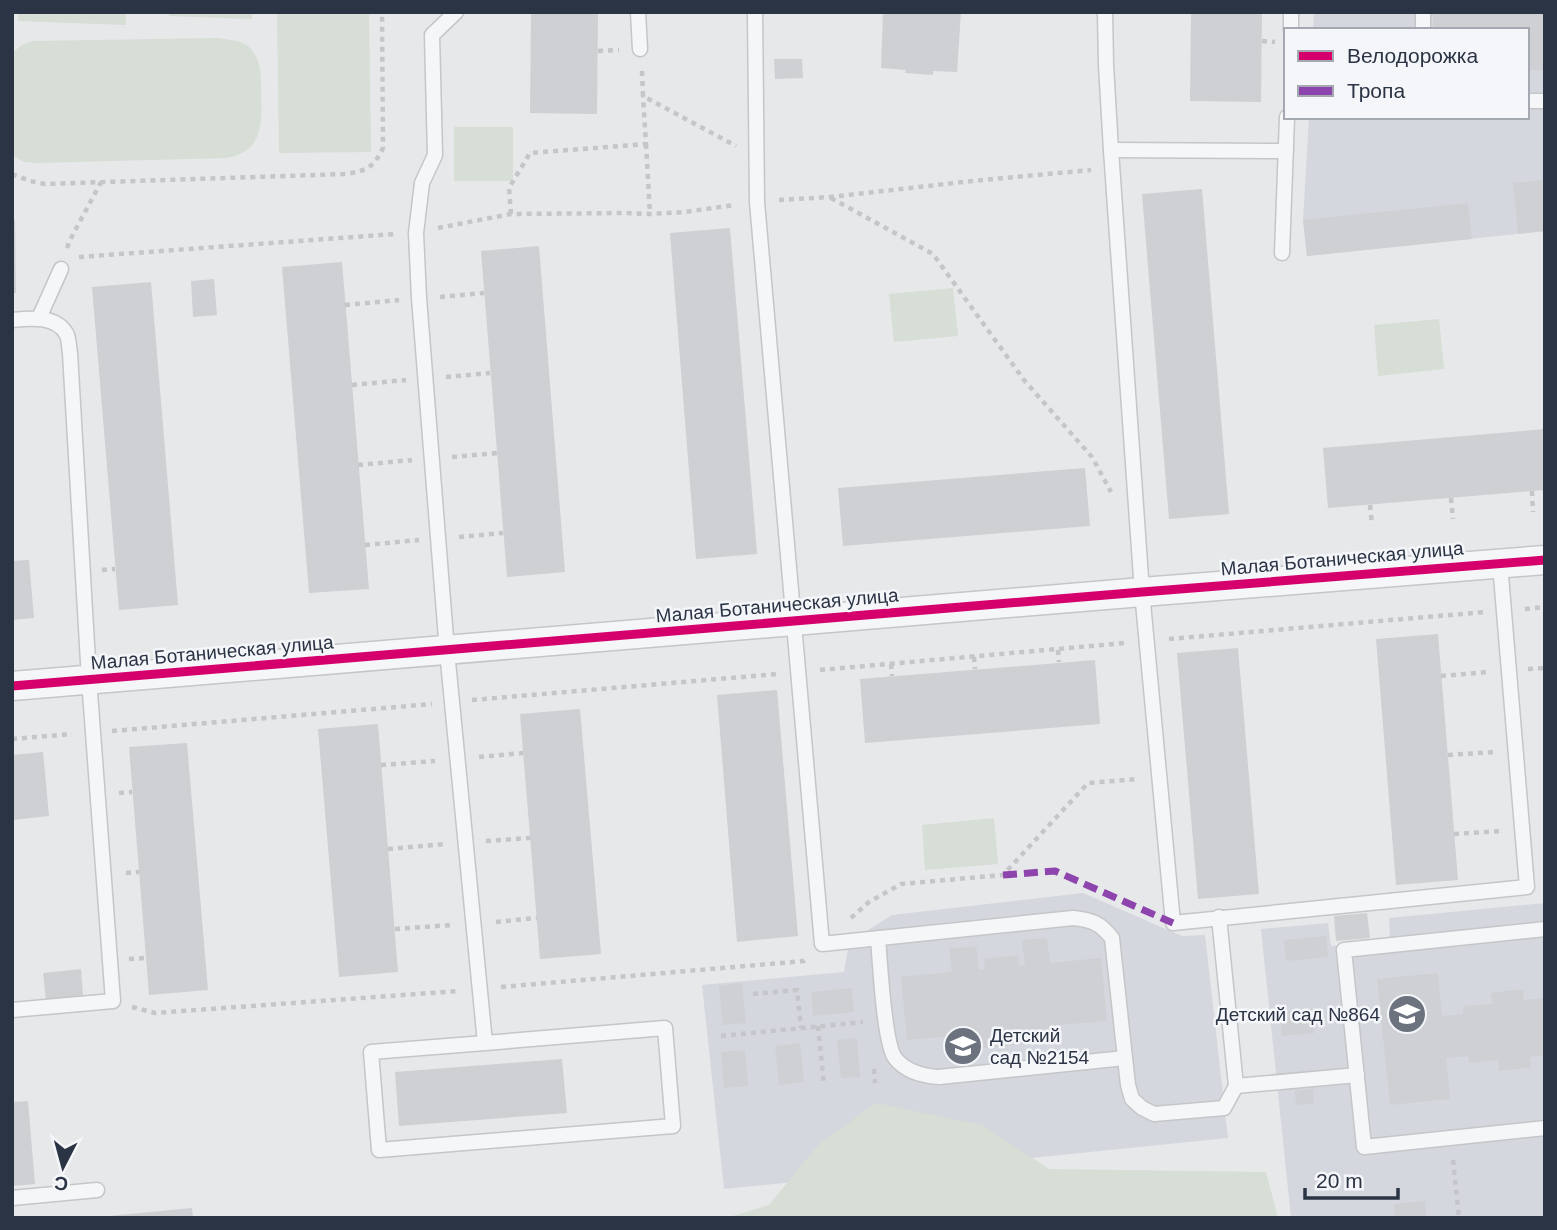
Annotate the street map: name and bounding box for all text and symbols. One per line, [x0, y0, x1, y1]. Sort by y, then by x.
legend [1284, 28, 1529, 119]
text: Велодорожка [1347, 44, 1478, 67]
text: Тропа [1347, 79, 1405, 102]
street label: Малая Ботаническая улица [1220, 537, 1465, 580]
street label: Малая Ботаническая улица [655, 584, 900, 627]
street label: Малая Ботаническая улица [90, 631, 335, 674]
school or university icon: Детский сад №864 [1386, 993, 1428, 1035]
place label: Детский сад №864 [1216, 1004, 1380, 1025]
school or university icon: Детский сад №2154 [942, 1025, 984, 1067]
place label: Детский сад №2154 [990, 1025, 1090, 1068]
north arrow [28, 1132, 98, 1202]
scale bar [1305, 1156, 1398, 1200]
text: 20 m [1316, 1169, 1363, 1192]
text: С [53, 1172, 69, 1195]

